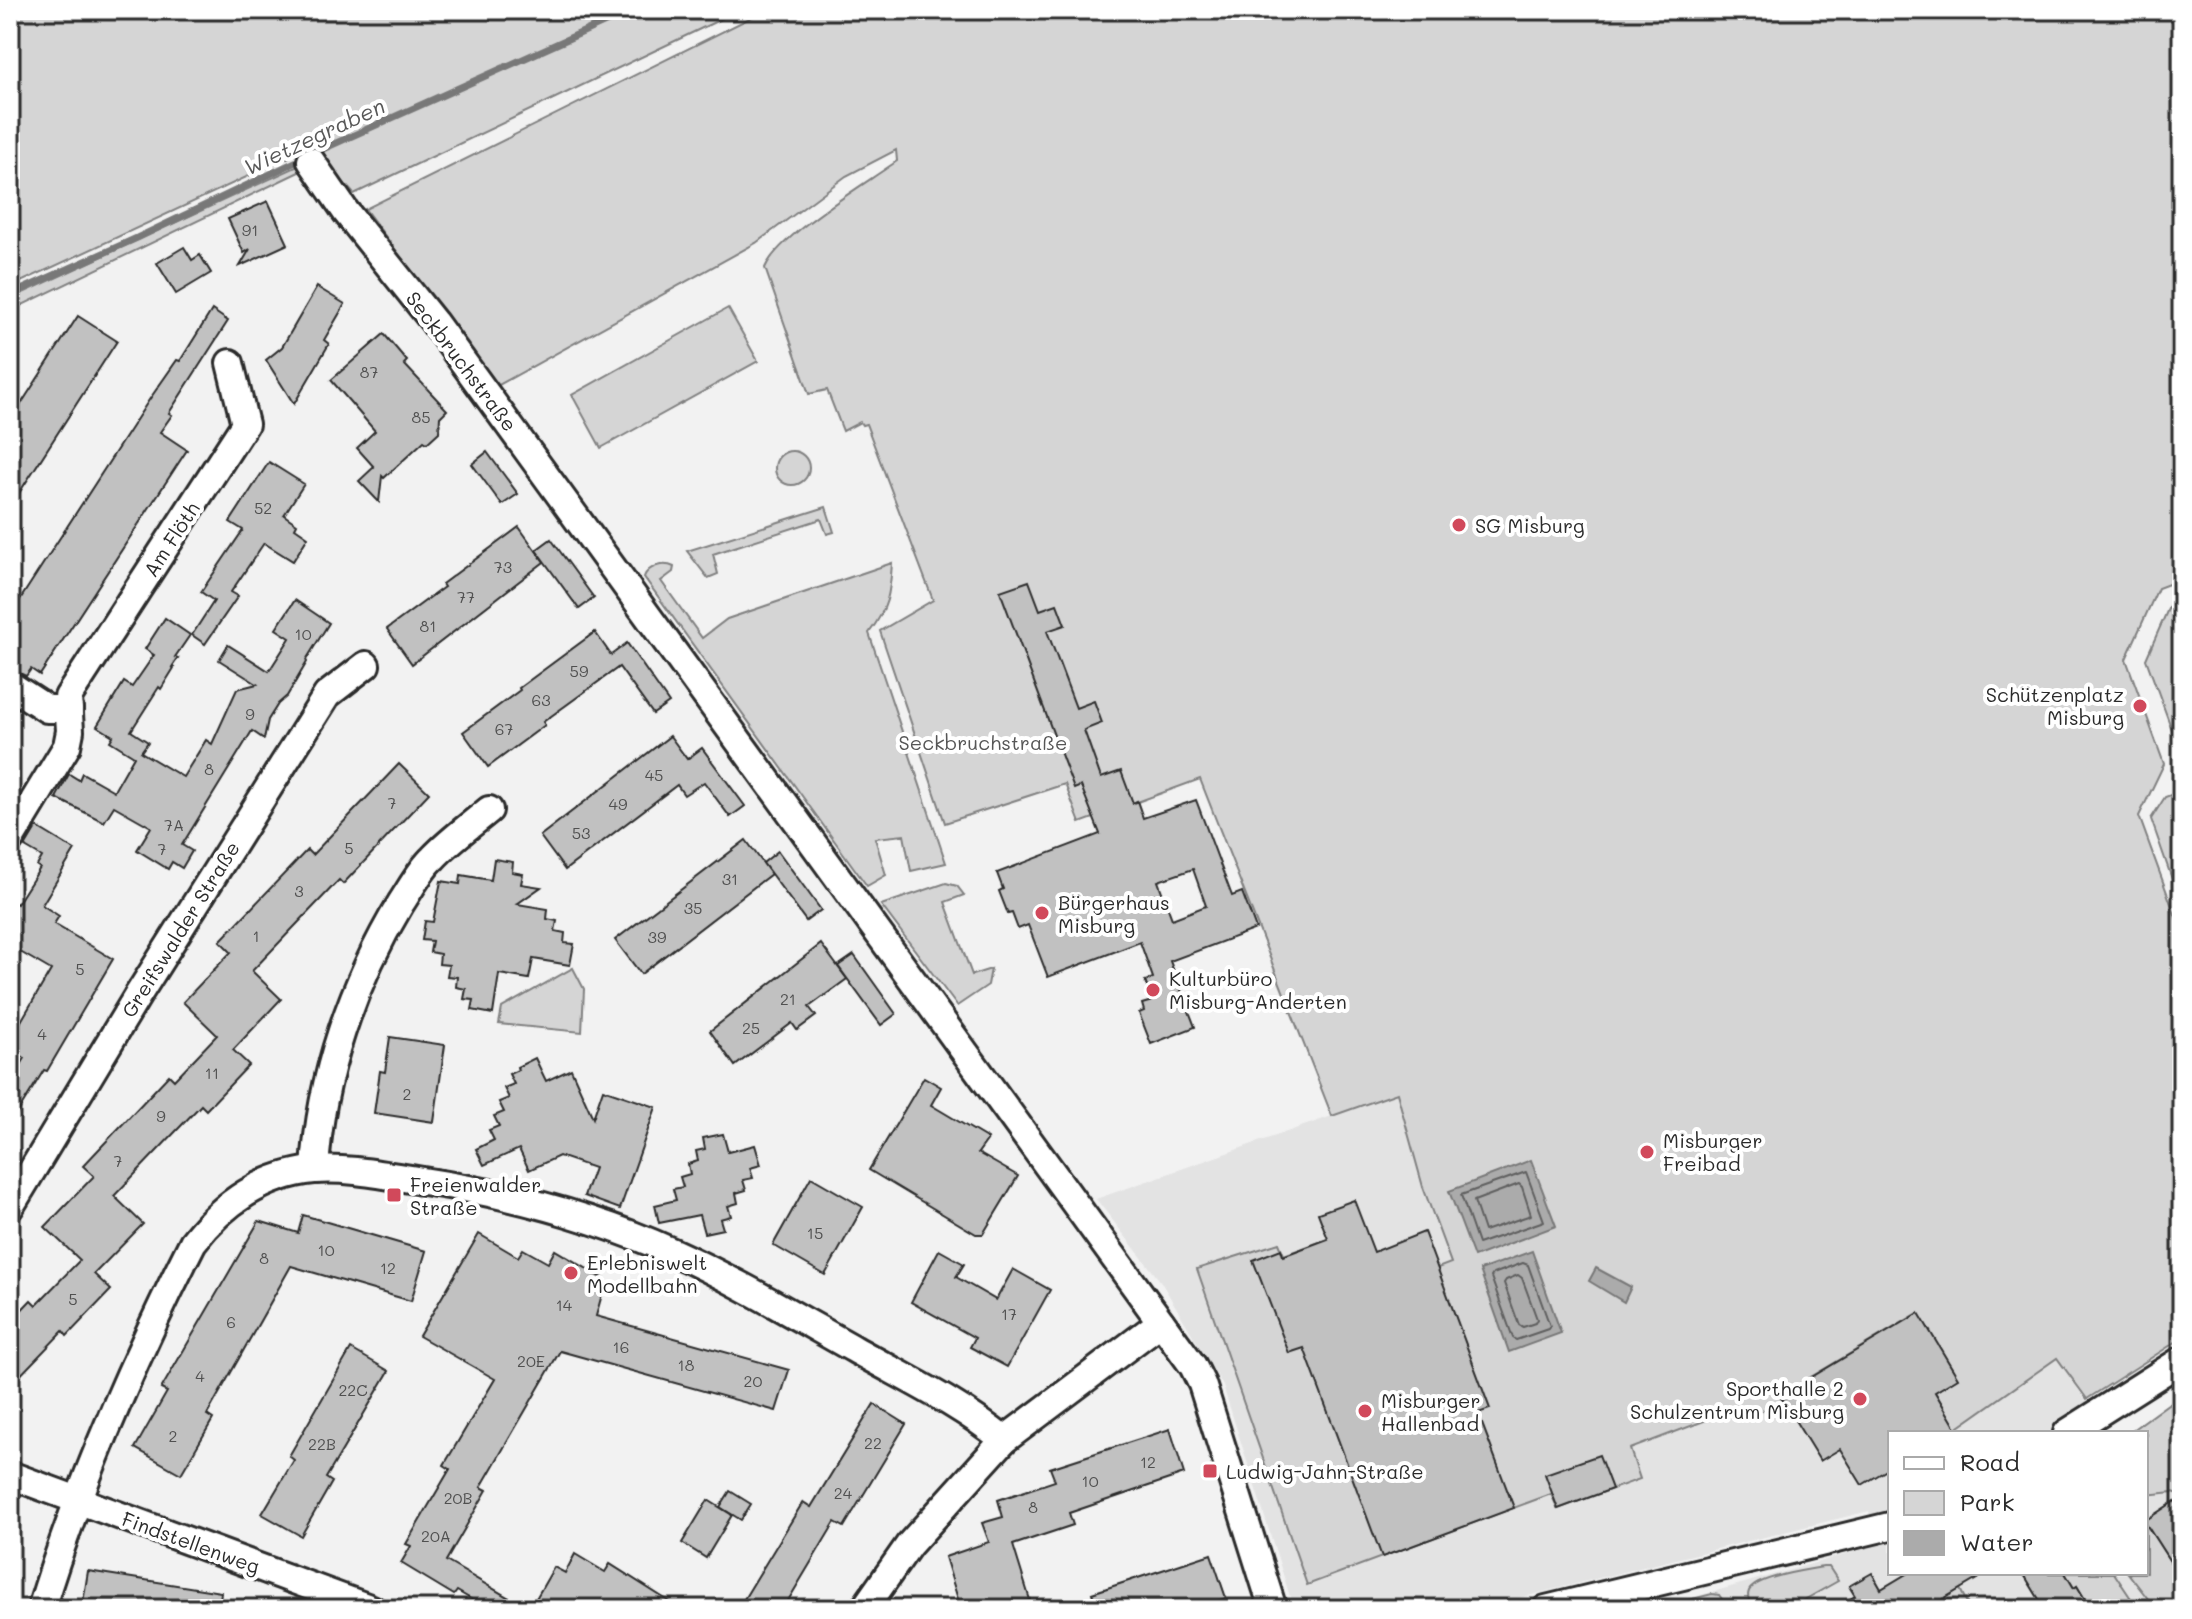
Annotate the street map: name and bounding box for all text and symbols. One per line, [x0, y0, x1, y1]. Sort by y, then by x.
water label: Wietzegraben [239, 91, 389, 181]
house number: 91 [242, 219, 258, 240]
street label: Seckbruchstraße [401, 286, 523, 436]
house number: 87 [360, 361, 378, 382]
house number: 85 [411, 406, 431, 427]
street label: Am Flöth [137, 497, 205, 581]
house number: 52 [254, 497, 272, 518]
place label: SG Misburg [1475, 512, 1585, 538]
marker: SG Misburg [1450, 516, 1468, 534]
house number: 73 [494, 556, 512, 577]
house number: 77 [457, 586, 475, 607]
house number: 81 [420, 615, 436, 636]
house number: 10 [294, 623, 312, 644]
house number: 59 [570, 660, 588, 681]
place label: Schützenplatz Misburg [1986, 681, 2124, 730]
house number: 63 [531, 689, 551, 710]
marker: Schützenplatz Misburg [2131, 697, 2149, 715]
house number: 9 [245, 703, 255, 724]
house number: 67 [495, 718, 513, 739]
park label: Seckbruchstraße [899, 729, 1067, 755]
house number: 8 [204, 758, 214, 779]
house number: 45 [645, 764, 663, 785]
house number: 7 [388, 792, 397, 813]
house number: 49 [609, 793, 627, 814]
house number: 7A [164, 814, 184, 835]
house number: 53 [572, 822, 590, 843]
street label: Greifswalder Straße [115, 836, 245, 1022]
house number: 5 [344, 837, 354, 858]
house number: 7 [158, 838, 167, 859]
house number: 31 [722, 868, 738, 889]
house number: 3 [294, 880, 304, 901]
place label: Bürgerhaus Misburg [1058, 889, 1170, 938]
house number: 35 [684, 897, 702, 918]
marker: Bürgerhaus Misburg [1033, 904, 1051, 922]
house number: 1 [252, 925, 260, 946]
house number: 39 [648, 926, 666, 947]
house number: 5 [75, 958, 85, 979]
place label: Kulturbüro Misburg-Anderten [1169, 965, 1347, 1014]
marker: Kulturbüro Misburg-Anderten [1144, 981, 1162, 999]
house number: 21 [780, 988, 796, 1009]
house number: 25 [742, 1017, 760, 1038]
house number: 4 [37, 1023, 47, 1044]
house number: 11 [205, 1062, 219, 1083]
house number: 2 [403, 1083, 411, 1104]
house number: 9 [156, 1105, 166, 1126]
place label: Misburger Freibad [1663, 1127, 1763, 1176]
marker: Misburger Freibad [1638, 1143, 1656, 1161]
house number: 7 [114, 1150, 123, 1171]
place label: Freienwalder Straße [410, 1171, 541, 1220]
marker: Freienwalder Straße [385, 1186, 403, 1204]
house number: 15 [807, 1222, 823, 1243]
house number: 10 [317, 1239, 335, 1260]
house number: 8 [259, 1247, 269, 1268]
place label: Erlebniswelt Modellbahn [587, 1249, 707, 1298]
house number: 12 [380, 1257, 396, 1278]
marker: Erlebniswelt Modellbahn [562, 1264, 580, 1282]
house number: 5 [68, 1288, 78, 1309]
house number: 14 [556, 1294, 573, 1315]
house number: 17 [1001, 1303, 1017, 1324]
house number: 6 [226, 1311, 236, 1332]
house number: 16 [613, 1336, 629, 1357]
house number: 20E [517, 1350, 545, 1371]
house number: 18 [678, 1354, 695, 1375]
house number: 4 [195, 1365, 205, 1386]
house number: 20 [744, 1370, 763, 1391]
place label: Sporthalle 2 Schulzentrum Misburg [1630, 1375, 1844, 1424]
house number: 22C [338, 1379, 368, 1400]
place label: Misburger Hallenbad [1381, 1387, 1481, 1436]
marker: Sporthalle 2 Schulzentrum Misburg [1851, 1390, 1869, 1408]
marker: Misburger Hallenbad [1356, 1402, 1374, 1420]
house number: 2 [169, 1425, 177, 1446]
legend [1888, 1431, 2148, 1575]
house number: 22 [864, 1432, 882, 1453]
house number: 22B [308, 1433, 336, 1454]
text: Road [1960, 1446, 2020, 1477]
house number: 12 [1140, 1451, 1156, 1472]
place label: Ludwig-Jahn-Straße [1226, 1458, 1424, 1484]
marker: Ludwig-Jahn-Straße [1201, 1462, 1219, 1480]
house number: 10 [1081, 1470, 1099, 1491]
house number: 24 [834, 1482, 853, 1503]
text: Park [1960, 1486, 2014, 1517]
house number: 20B [444, 1487, 472, 1508]
house number: 8 [1028, 1496, 1038, 1517]
street label: Findstellenweg [118, 1505, 264, 1579]
house number: 20A [421, 1525, 451, 1546]
text: Water [1960, 1526, 2034, 1557]

